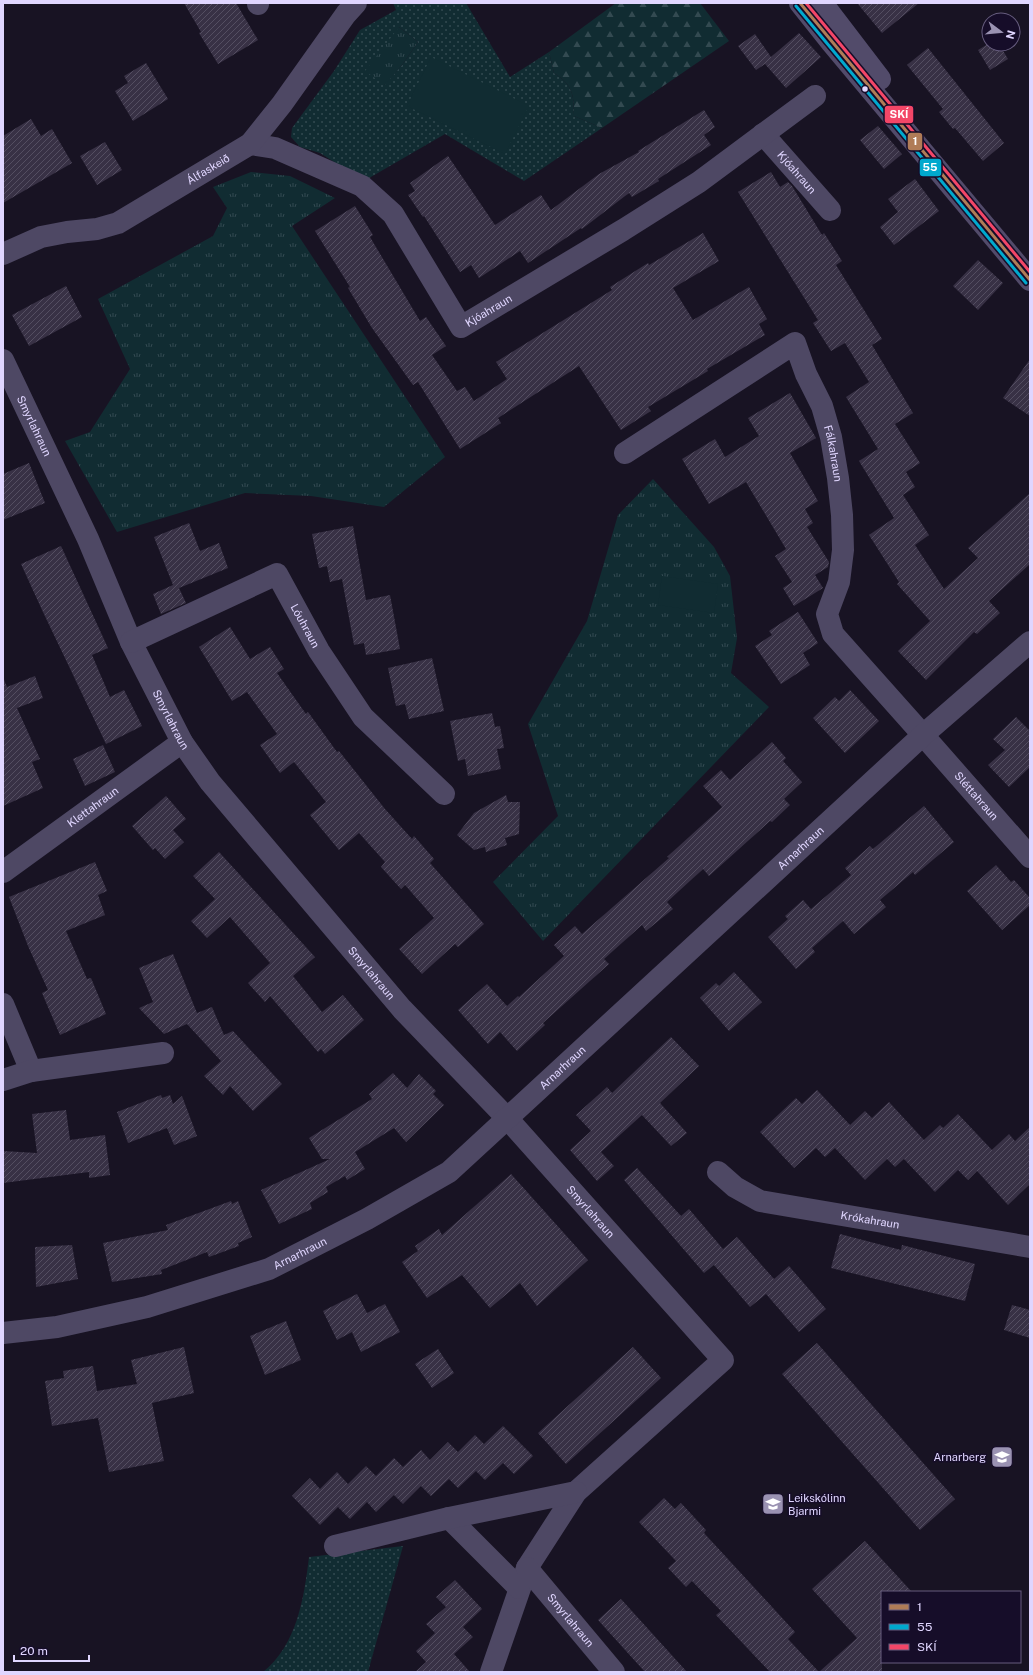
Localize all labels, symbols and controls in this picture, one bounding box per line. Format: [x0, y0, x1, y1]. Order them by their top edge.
north arrow [981, 12, 1021, 52]
text: N [1004, 29, 1018, 41]
unlabelled marker [860, 84, 870, 94]
line badge: SKÍ [884, 105, 914, 124]
text: SKÍ [890, 107, 909, 120]
line badge: 1 [907, 132, 923, 151]
text: 1 [913, 135, 917, 147]
street label: Kjóahraun [775, 149, 818, 196]
street label: Álfaskeið [184, 152, 232, 187]
line badge: 55 [919, 158, 942, 177]
text: 55 [923, 161, 937, 173]
street label: Kjóahraun [463, 292, 514, 329]
street label: Smyrlahraun [15, 394, 54, 458]
street label: Fálkahraun [822, 424, 844, 482]
street label: Lóuhraun [288, 602, 322, 650]
street label: Smyrlahraun [150, 688, 191, 752]
street label: Sléttahraun [952, 770, 1001, 822]
street label: Klettahraun [65, 784, 121, 829]
street label: Arnarhraun [775, 824, 826, 872]
street label: Smyrlahraun [346, 944, 397, 1002]
street label: Arnarhraun [537, 1043, 588, 1092]
street label: Smyrlahraun [564, 1183, 617, 1240]
street label: Krókahraun [840, 1209, 900, 1231]
street label: Arnarhraun [271, 1235, 329, 1272]
school or university icon: Arnarberg [989, 1444, 1015, 1470]
place label: Arnarberg [933, 1451, 986, 1463]
school or university icon: Leikskólinn Bjarmi [760, 1491, 786, 1517]
place label: Leikskólinn Bjarmi [788, 1492, 846, 1517]
street label: Smyrlahraun [545, 1591, 596, 1649]
legend [881, 1591, 1021, 1663]
text: 1 [917, 1600, 922, 1614]
text: 55 [917, 1620, 933, 1634]
scale bar [14, 1637, 89, 1663]
text: SKÍ [917, 1640, 937, 1654]
text: 20 m [20, 1644, 48, 1658]

